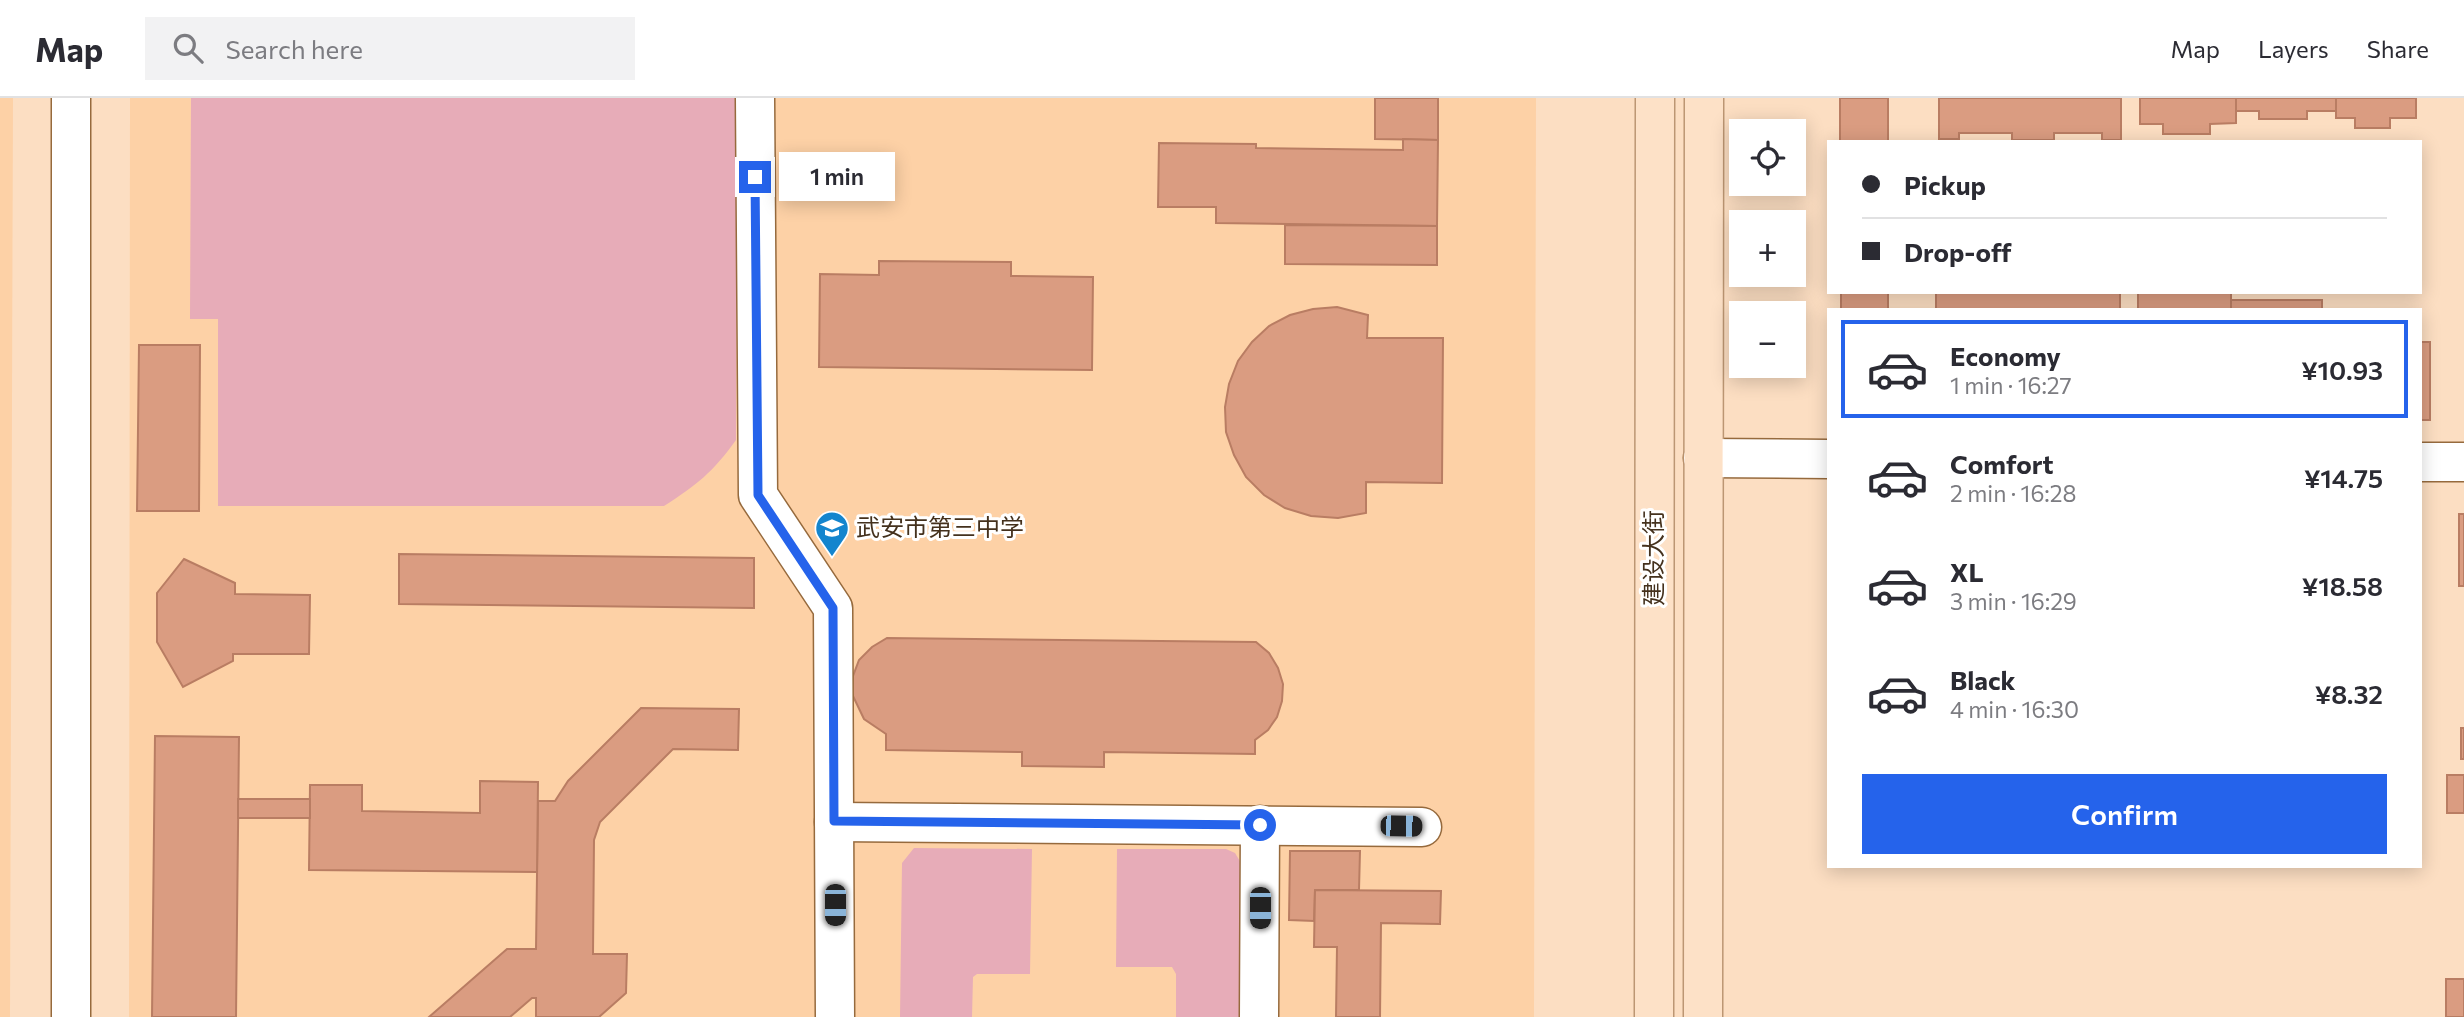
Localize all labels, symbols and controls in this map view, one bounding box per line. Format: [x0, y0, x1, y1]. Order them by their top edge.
search box [145, 17, 635, 80]
text: Map [35, 28, 103, 69]
icon: search [169, 29, 207, 67]
text: Search here [225, 33, 363, 64]
text: Map [2171, 34, 2220, 63]
text: Layers [2258, 34, 2329, 63]
text: Share [2367, 34, 2429, 63]
map controls [1729, 119, 1806, 378]
button: locate [1729, 119, 1806, 196]
callout: 1 min [780, 153, 895, 202]
route end [739, 161, 771, 193]
text: 1 min [810, 162, 864, 190]
text: Pickup [1904, 169, 1986, 200]
button: + [1729, 210, 1806, 287]
text: Drop-off [1904, 236, 2011, 267]
button: − [1729, 301, 1806, 378]
icon: car [1866, 338, 1929, 401]
text: Economy [1950, 340, 2061, 371]
text: ¥10.93 [2301, 354, 2383, 385]
text: 1 min · 16:27 [1950, 371, 2072, 399]
icon: car [1866, 446, 1929, 509]
text: Comfort [1950, 448, 2053, 479]
text: ¥14.75 [2304, 462, 2383, 493]
text: 2 min · 16:28 [1950, 479, 2076, 507]
school or university icon: 武安市第三中学 [813, 509, 851, 558]
street label: 建设大街 [1638, 510, 1667, 606]
place label: 武安市第三中学 [856, 512, 1024, 541]
icon: car [1866, 554, 1929, 617]
text: XL [1950, 556, 1984, 587]
text: ¥18.58 [2302, 570, 2383, 601]
text: 3 min · 16:29 [1950, 587, 2077, 615]
icon: car [1866, 662, 1929, 725]
text: Black [1950, 664, 2016, 695]
text: ¥8.32 [2315, 678, 2383, 709]
text: 4 min · 16:30 [1950, 695, 2079, 723]
button: Confirm [1862, 774, 2387, 854]
route start [1244, 809, 1276, 841]
car [1380, 815, 1423, 837]
car [825, 884, 846, 926]
car [1250, 887, 1271, 929]

